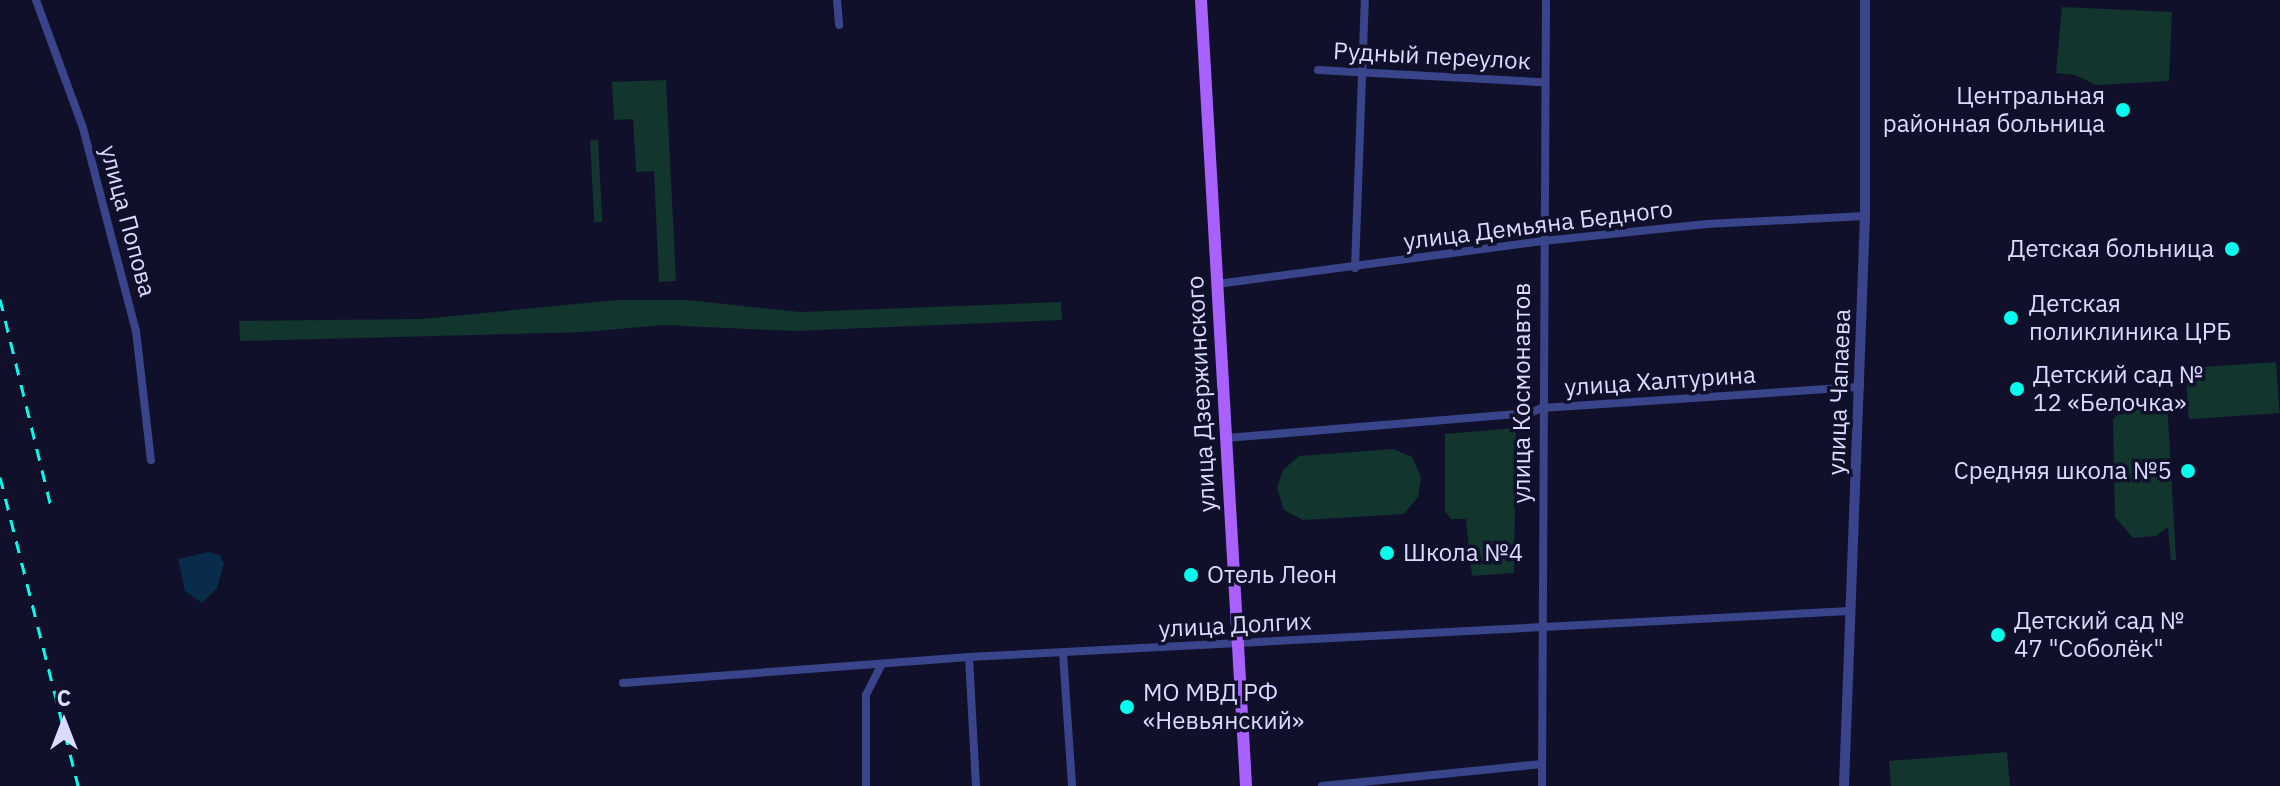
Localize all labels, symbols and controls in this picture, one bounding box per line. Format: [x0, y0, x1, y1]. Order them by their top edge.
street label: Рудный переулок [1332, 36, 1532, 76]
place label: Центральная районная больница [1883, 82, 2105, 138]
marker: Центральная районная больница [2112, 99, 2134, 121]
street label: улица Попова [94, 142, 162, 300]
street label: улица Демьяна Бедного [1402, 194, 1674, 256]
place label: Детская больница [2008, 235, 2214, 263]
marker: Детская больница [2221, 238, 2243, 260]
street label: улица Дзержинского [1180, 275, 1222, 513]
street label: улица Космонавтов [1508, 283, 1536, 503]
place label: Детская поликлиника ЦРБ [2029, 290, 2232, 346]
marker: Детская поликлиника ЦРБ [2000, 307, 2022, 329]
street label: улица Чапаева [1822, 308, 1856, 476]
street label: улица Халтурина [1563, 360, 1757, 402]
place label: Детский сад № 12 «Белочка» [2033, 361, 2203, 417]
marker: Детский сад № 12 «Белочка» [2008, 380, 2026, 398]
place label: Средняя школа №5 [1954, 457, 2172, 485]
marker: Средняя школа №5 [2179, 462, 2197, 480]
place label: Школа №4 [1403, 539, 1523, 567]
marker: Школа №4 [1378, 544, 1396, 562]
place label: Отель Леон [1207, 561, 1337, 589]
marker: Отель Леон [1182, 566, 1200, 584]
street label: улица Долгих [1158, 607, 1312, 643]
place label: Детский сад № 47 "Соболёк" [2014, 607, 2184, 663]
marker: Детский сад № 47 "Соболёк" [1989, 626, 2007, 644]
place label: МО МВД РФ «Невьянский» [1143, 679, 1304, 735]
north arrow [24, 682, 104, 762]
text: С [57, 683, 71, 712]
marker: МО МВД РФ «Невьянский» [1118, 698, 1136, 716]

